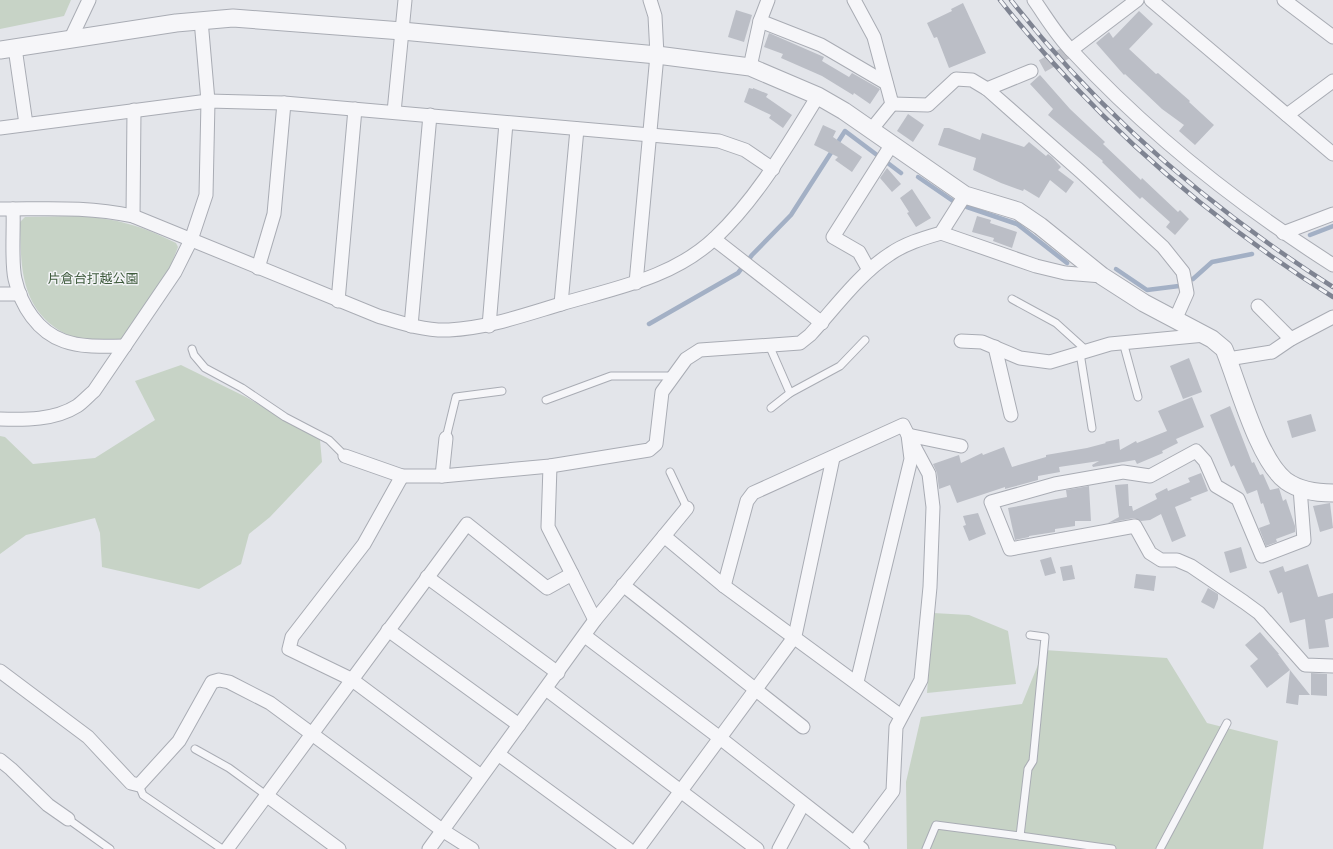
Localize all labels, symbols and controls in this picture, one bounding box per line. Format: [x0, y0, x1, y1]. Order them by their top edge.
park label: 片倉台打越公園 [47, 272, 139, 288]

